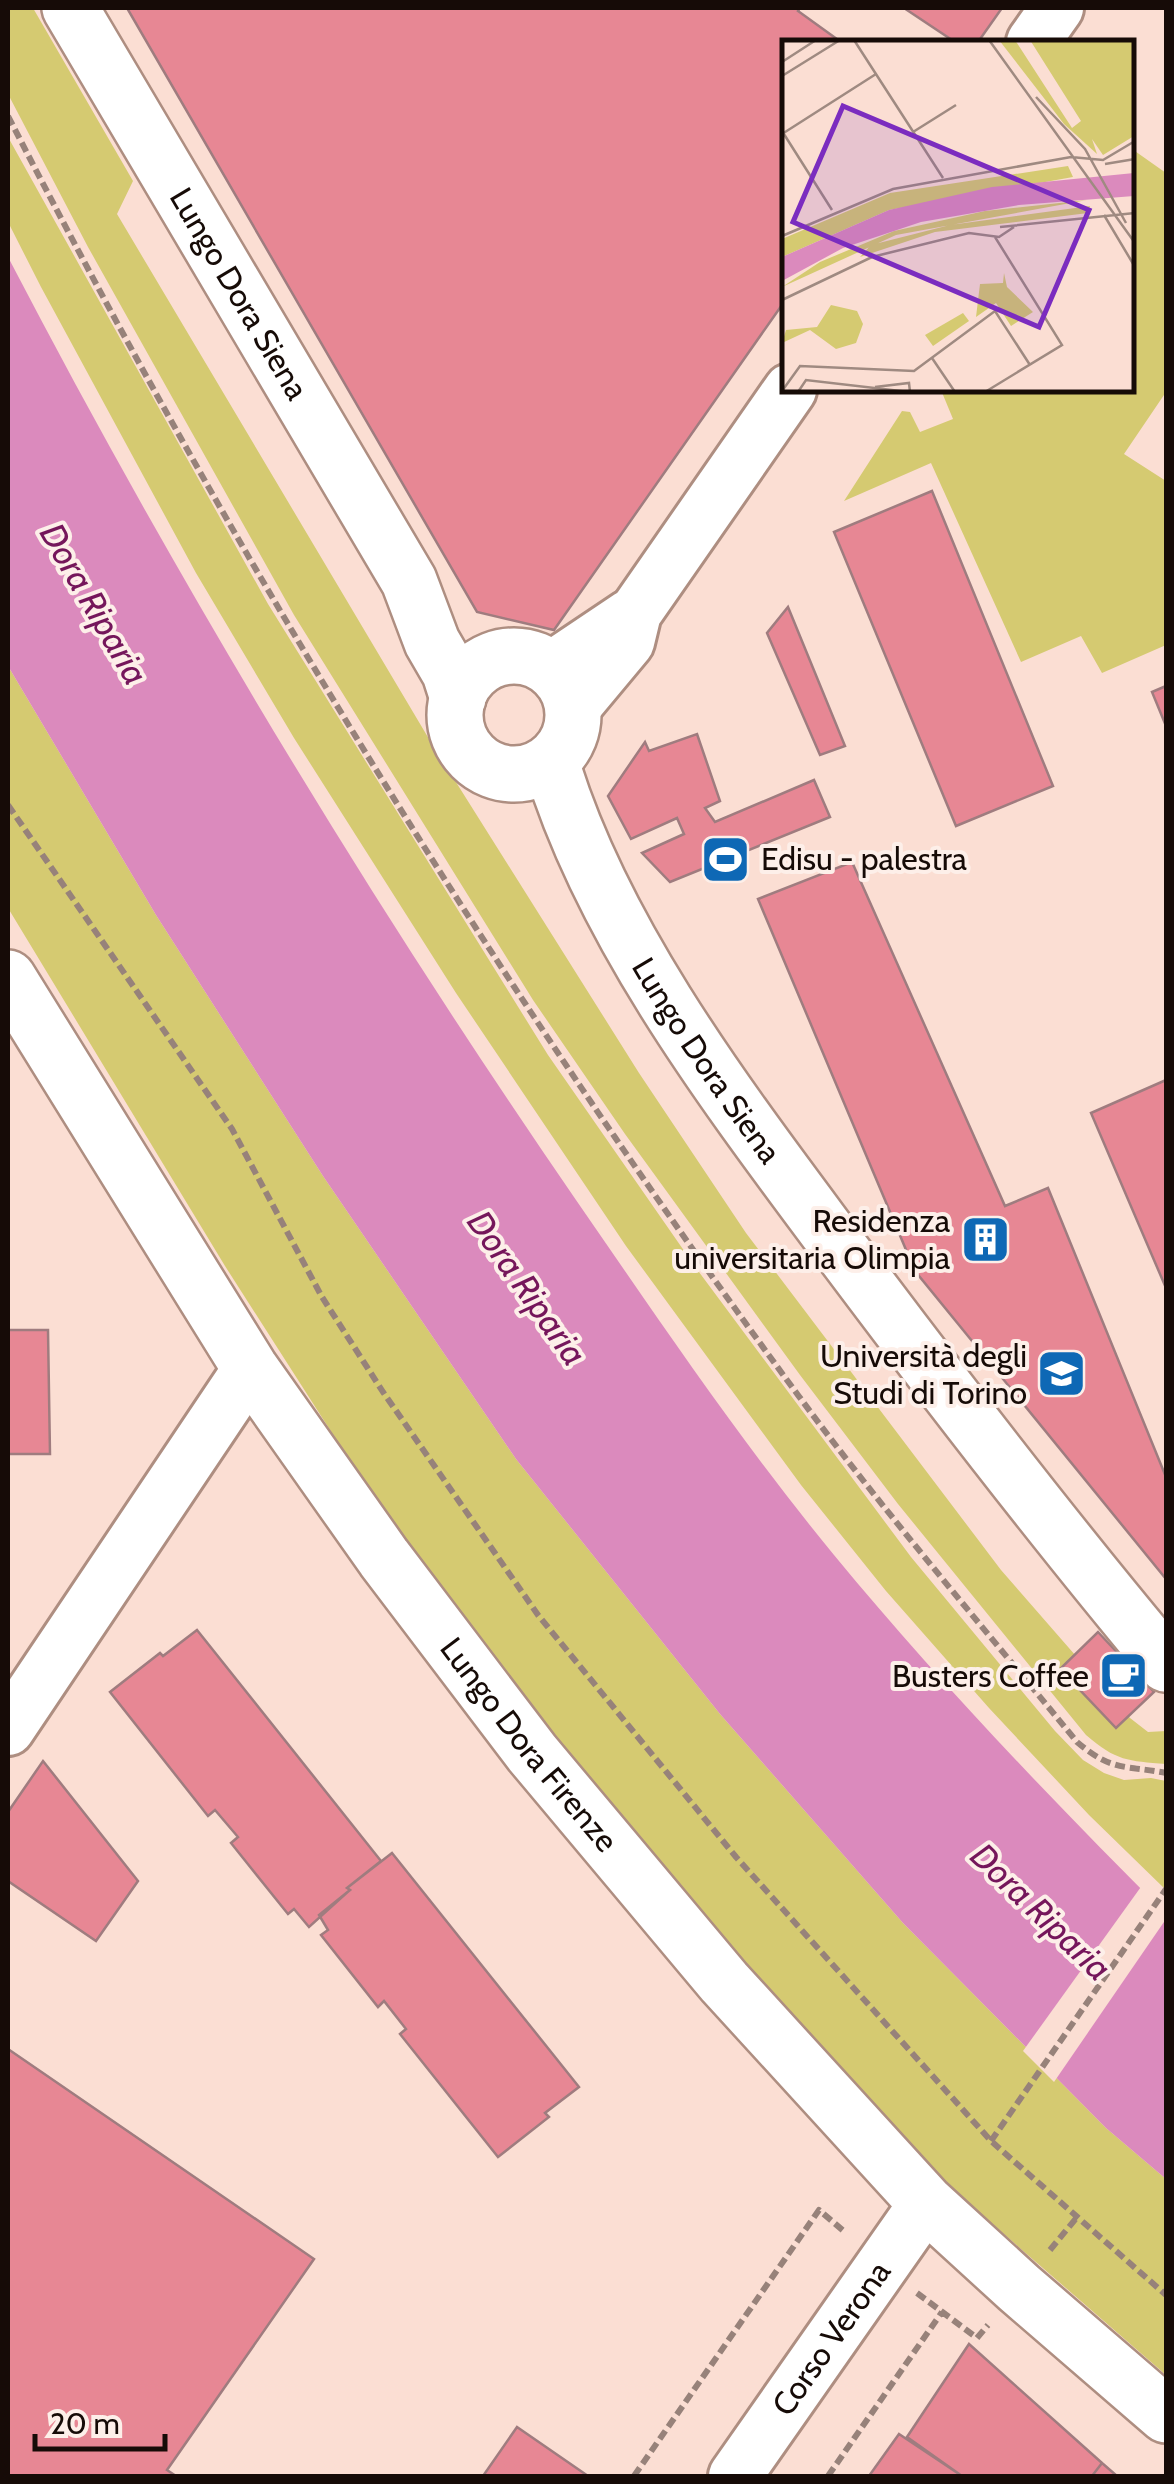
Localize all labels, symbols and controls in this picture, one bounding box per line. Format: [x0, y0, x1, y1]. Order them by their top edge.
inset map [782, 40, 1134, 392]
street label: Lungo Dora Siena [162, 181, 318, 407]
water label: Dora Riparia [31, 515, 158, 692]
sports icon: Edisu - palestra [700, 833, 752, 885]
place label: Edisu - palestra [761, 839, 968, 878]
street label: Lungo Dora Siena [624, 950, 790, 1171]
place label: Residenza universitaria Olimpia [674, 1201, 951, 1277]
water label: Dora Riparia [458, 1202, 596, 1374]
building icon: Residenza universitaria Olimpia [959, 1213, 1011, 1265]
place label: Università degli Studi di Torino [820, 1336, 1027, 1412]
school or university icon: Università degli Studi di Torino [1036, 1348, 1088, 1400]
street label: Lungo Dora Firenze [432, 1630, 626, 1860]
cafe icon: Busters Coffee [1098, 1650, 1150, 1702]
place label: Busters Coffee [892, 1656, 1089, 1695]
water label: Dora Riparia [962, 1834, 1121, 1989]
street label: Corso Verona [763, 2253, 899, 2423]
scale bar [35, 2389, 165, 2451]
text: 20 m [50, 2405, 120, 2442]

